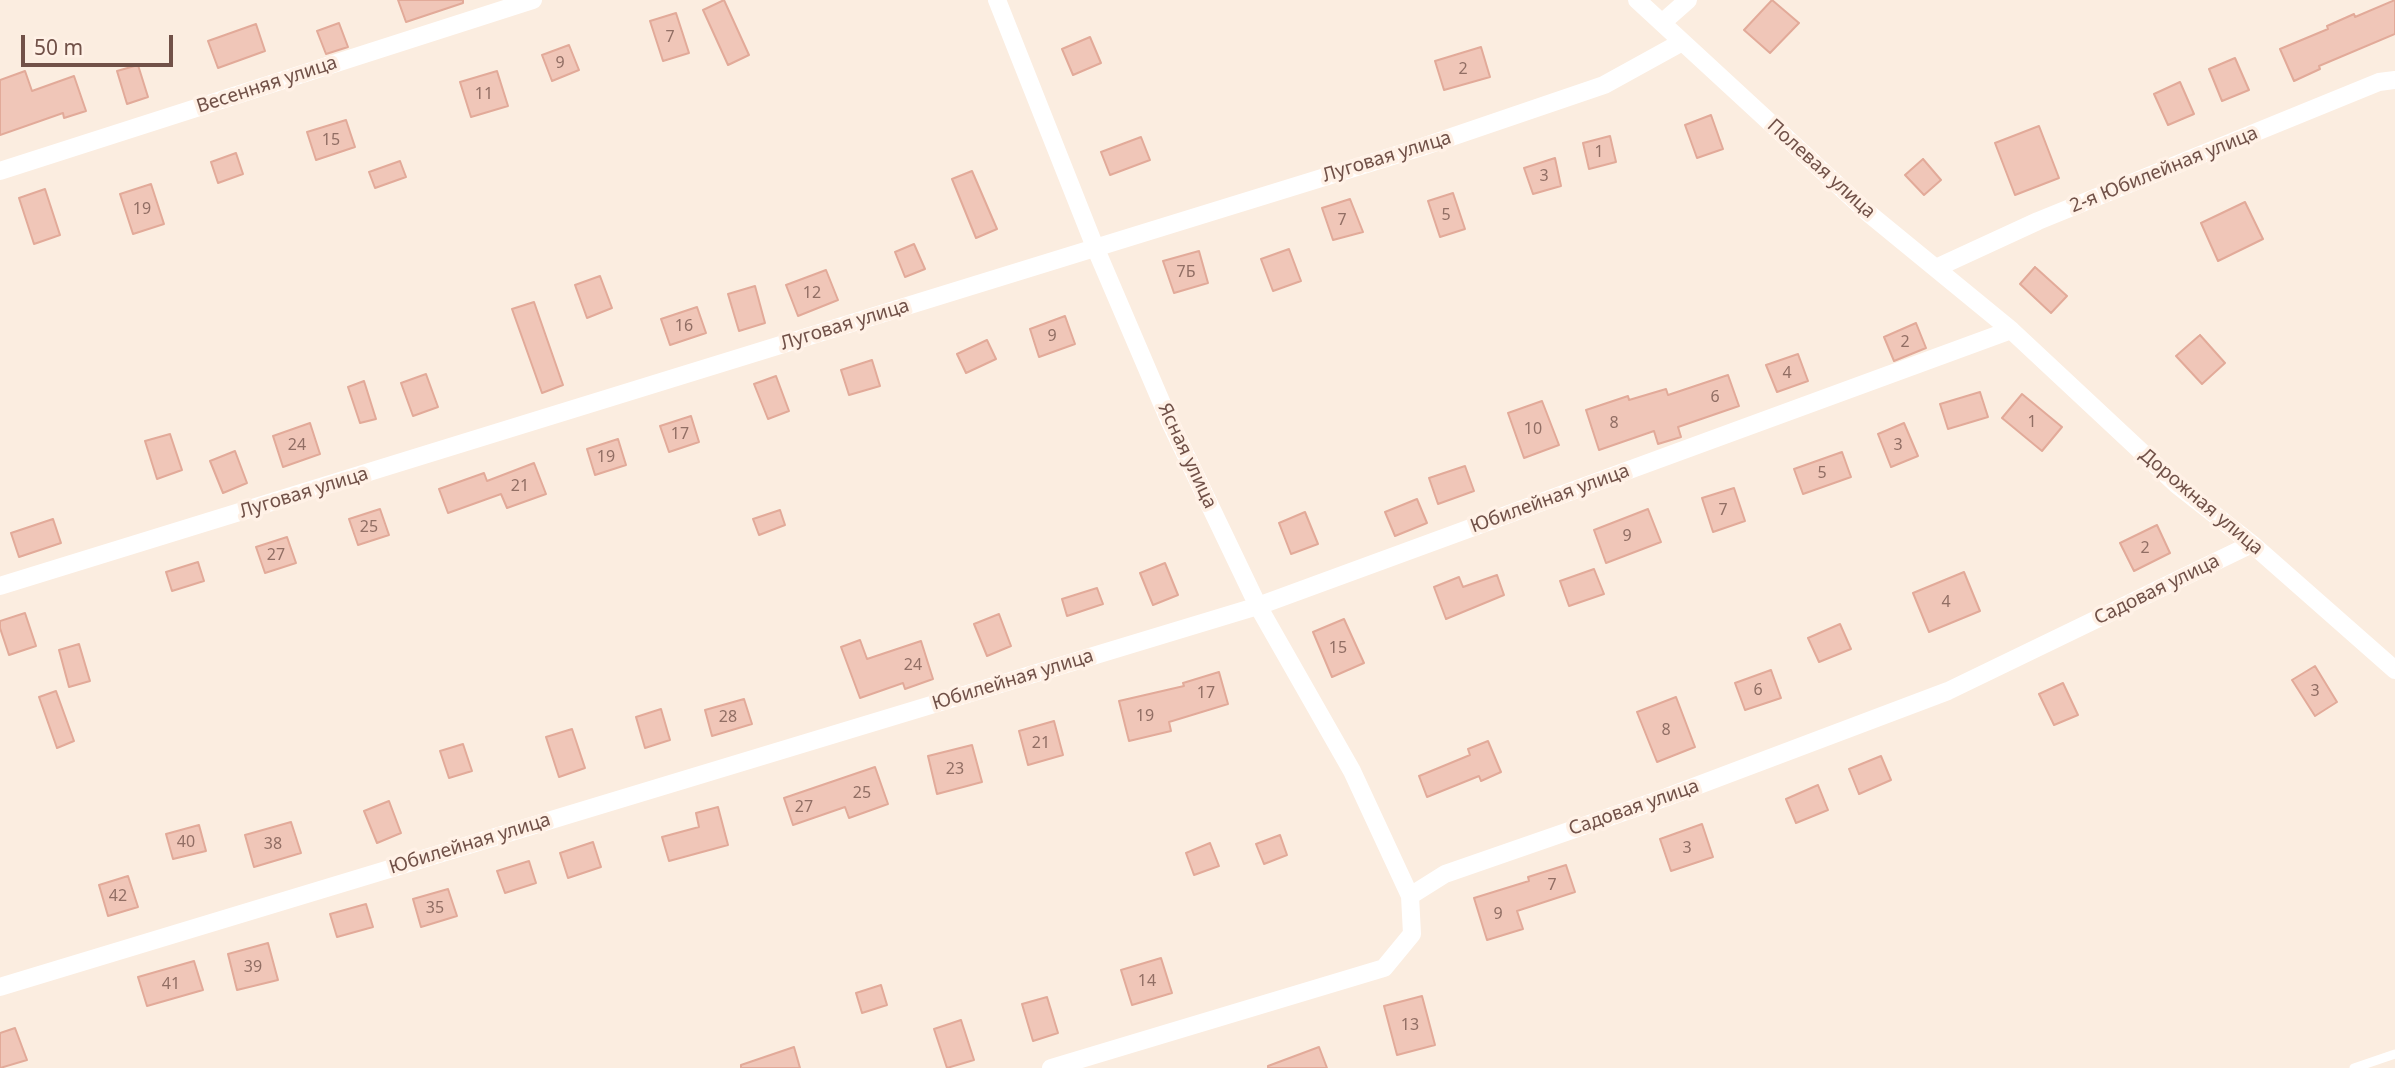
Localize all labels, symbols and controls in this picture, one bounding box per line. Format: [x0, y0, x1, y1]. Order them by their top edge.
scale bar [24, 21, 177, 65]
house number: 7 [665, 27, 675, 47]
text: 50 m [34, 33, 83, 61]
street label: Весенняя улица [194, 52, 340, 118]
house number: 9 [555, 53, 565, 73]
house number: 2 [1458, 59, 1468, 79]
house number: 11 [475, 84, 493, 104]
street label: Полевая улица [1762, 114, 1880, 224]
street label: 2-я Юбилейная улица [2067, 122, 2261, 218]
street label: Луговая улица [1320, 127, 1454, 187]
house number: 15 [322, 130, 340, 150]
house number: 1 [1594, 142, 1604, 162]
house number: 3 [1539, 166, 1549, 186]
house number: 19 [133, 199, 151, 219]
house number: 5 [1441, 205, 1451, 225]
house number: 7 [1337, 210, 1347, 230]
house number: 7Б [1177, 262, 1195, 282]
house number: 12 [803, 283, 821, 303]
street label: Луговая улица [778, 295, 912, 355]
house number: 16 [675, 316, 693, 336]
house number: 9 [1047, 326, 1057, 346]
house number: 2 [1900, 332, 1910, 352]
house number: 4 [1782, 363, 1792, 383]
house number: 6 [1710, 387, 1720, 407]
street label: Ясная улица [1153, 400, 1221, 512]
house number: 1 [2027, 412, 2037, 432]
house number: 8 [1609, 413, 1619, 433]
house number: 10 [1524, 419, 1542, 439]
house number: 17 [671, 424, 689, 444]
house number: 24 [288, 435, 306, 455]
house number: 3 [1893, 435, 1903, 455]
street label: Дорожная улица [2135, 444, 2267, 560]
house number: 19 [597, 447, 615, 467]
street label: Юбилейная улица [1467, 460, 1633, 538]
street label: Луговая улица [237, 463, 371, 523]
house number: 5 [1817, 463, 1827, 483]
house number: 21 [511, 476, 529, 496]
house number: 7 [1718, 500, 1728, 520]
house number: 25 [360, 517, 378, 537]
house number: 9 [1622, 526, 1632, 546]
house number: 2 [2140, 538, 2150, 558]
house number: 27 [267, 545, 285, 565]
street label: Садовая улица [2091, 550, 2223, 630]
house number: 4 [1941, 592, 1951, 612]
house number: 15 [1329, 638, 1347, 658]
street label: Юбилейная улица [930, 645, 1096, 715]
house number: 24 [904, 655, 922, 675]
house number: 6 [1753, 680, 1763, 700]
house number: 3 [2310, 681, 2320, 701]
house number: 17 [1197, 683, 1215, 703]
house number: 19 [1136, 706, 1154, 726]
house number: 28 [719, 707, 737, 727]
house number: 8 [1661, 720, 1671, 740]
house number: 21 [1032, 733, 1050, 753]
house number: 23 [946, 759, 964, 779]
street label: Садовая улица [1566, 775, 1702, 841]
house number: 25 [853, 783, 871, 803]
house number: 27 [795, 797, 813, 817]
street label: Юбилейная улица [387, 809, 553, 879]
house number: 40 [177, 832, 195, 852]
house number: 38 [264, 834, 282, 854]
house number: 3 [1682, 838, 1692, 858]
house number: 7 [1547, 875, 1557, 895]
house number: 42 [109, 886, 127, 906]
house number: 35 [426, 898, 444, 918]
house number: 9 [1493, 904, 1503, 924]
house number: 39 [244, 957, 262, 977]
house number: 14 [1138, 971, 1156, 991]
house number: 41 [162, 974, 180, 994]
house number: 13 [1401, 1015, 1419, 1035]

